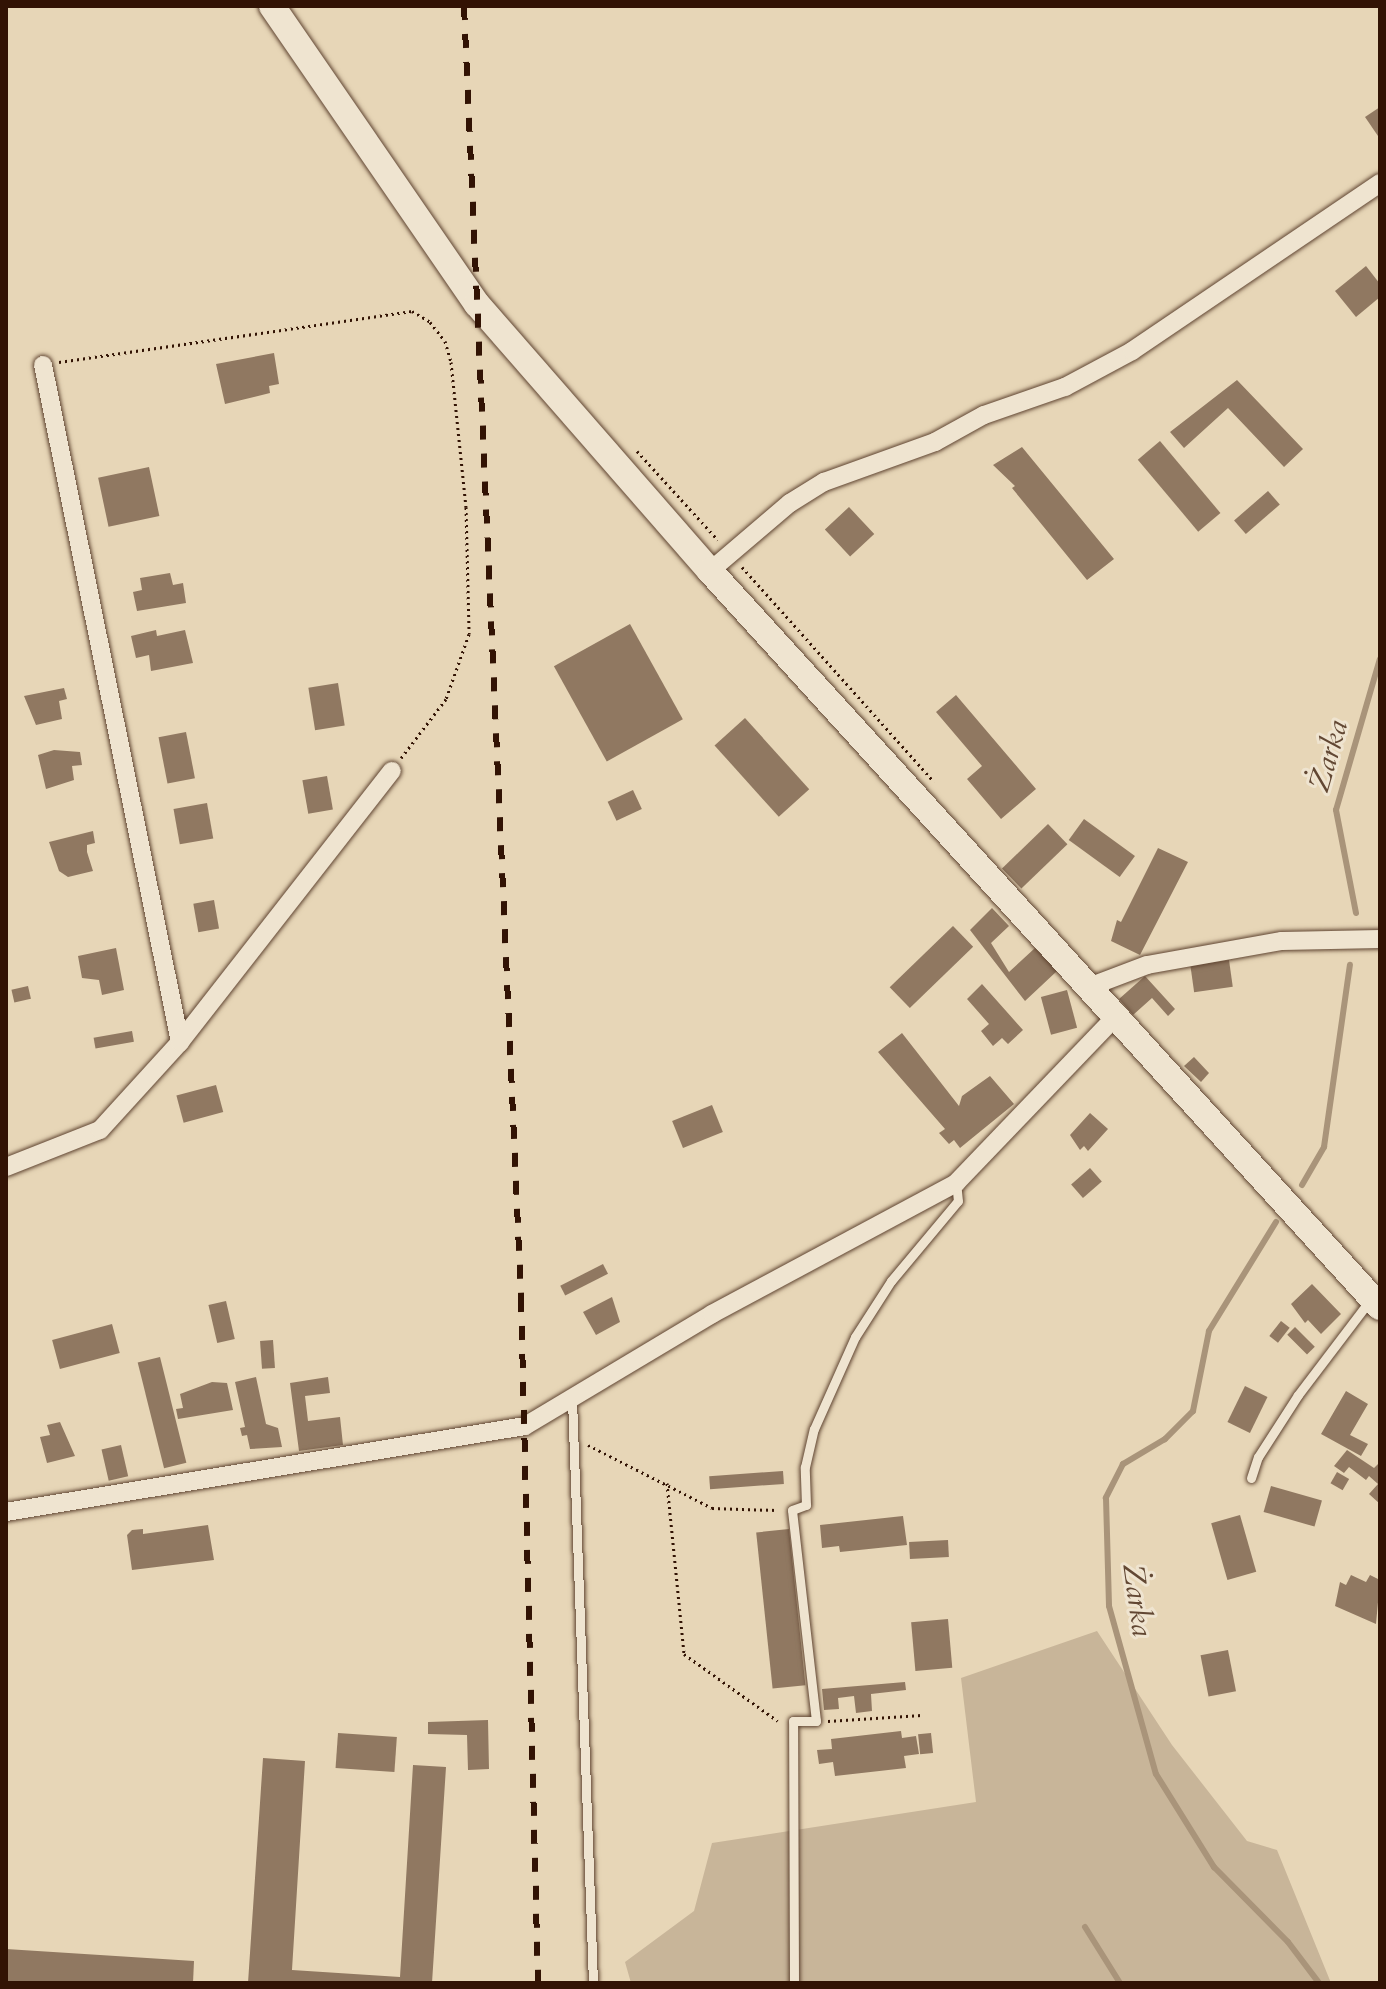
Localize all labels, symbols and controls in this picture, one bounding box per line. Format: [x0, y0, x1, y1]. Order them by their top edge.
water label: Żarka [1302, 716, 1356, 796]
water label: Żarka [1114, 1561, 1160, 1639]

